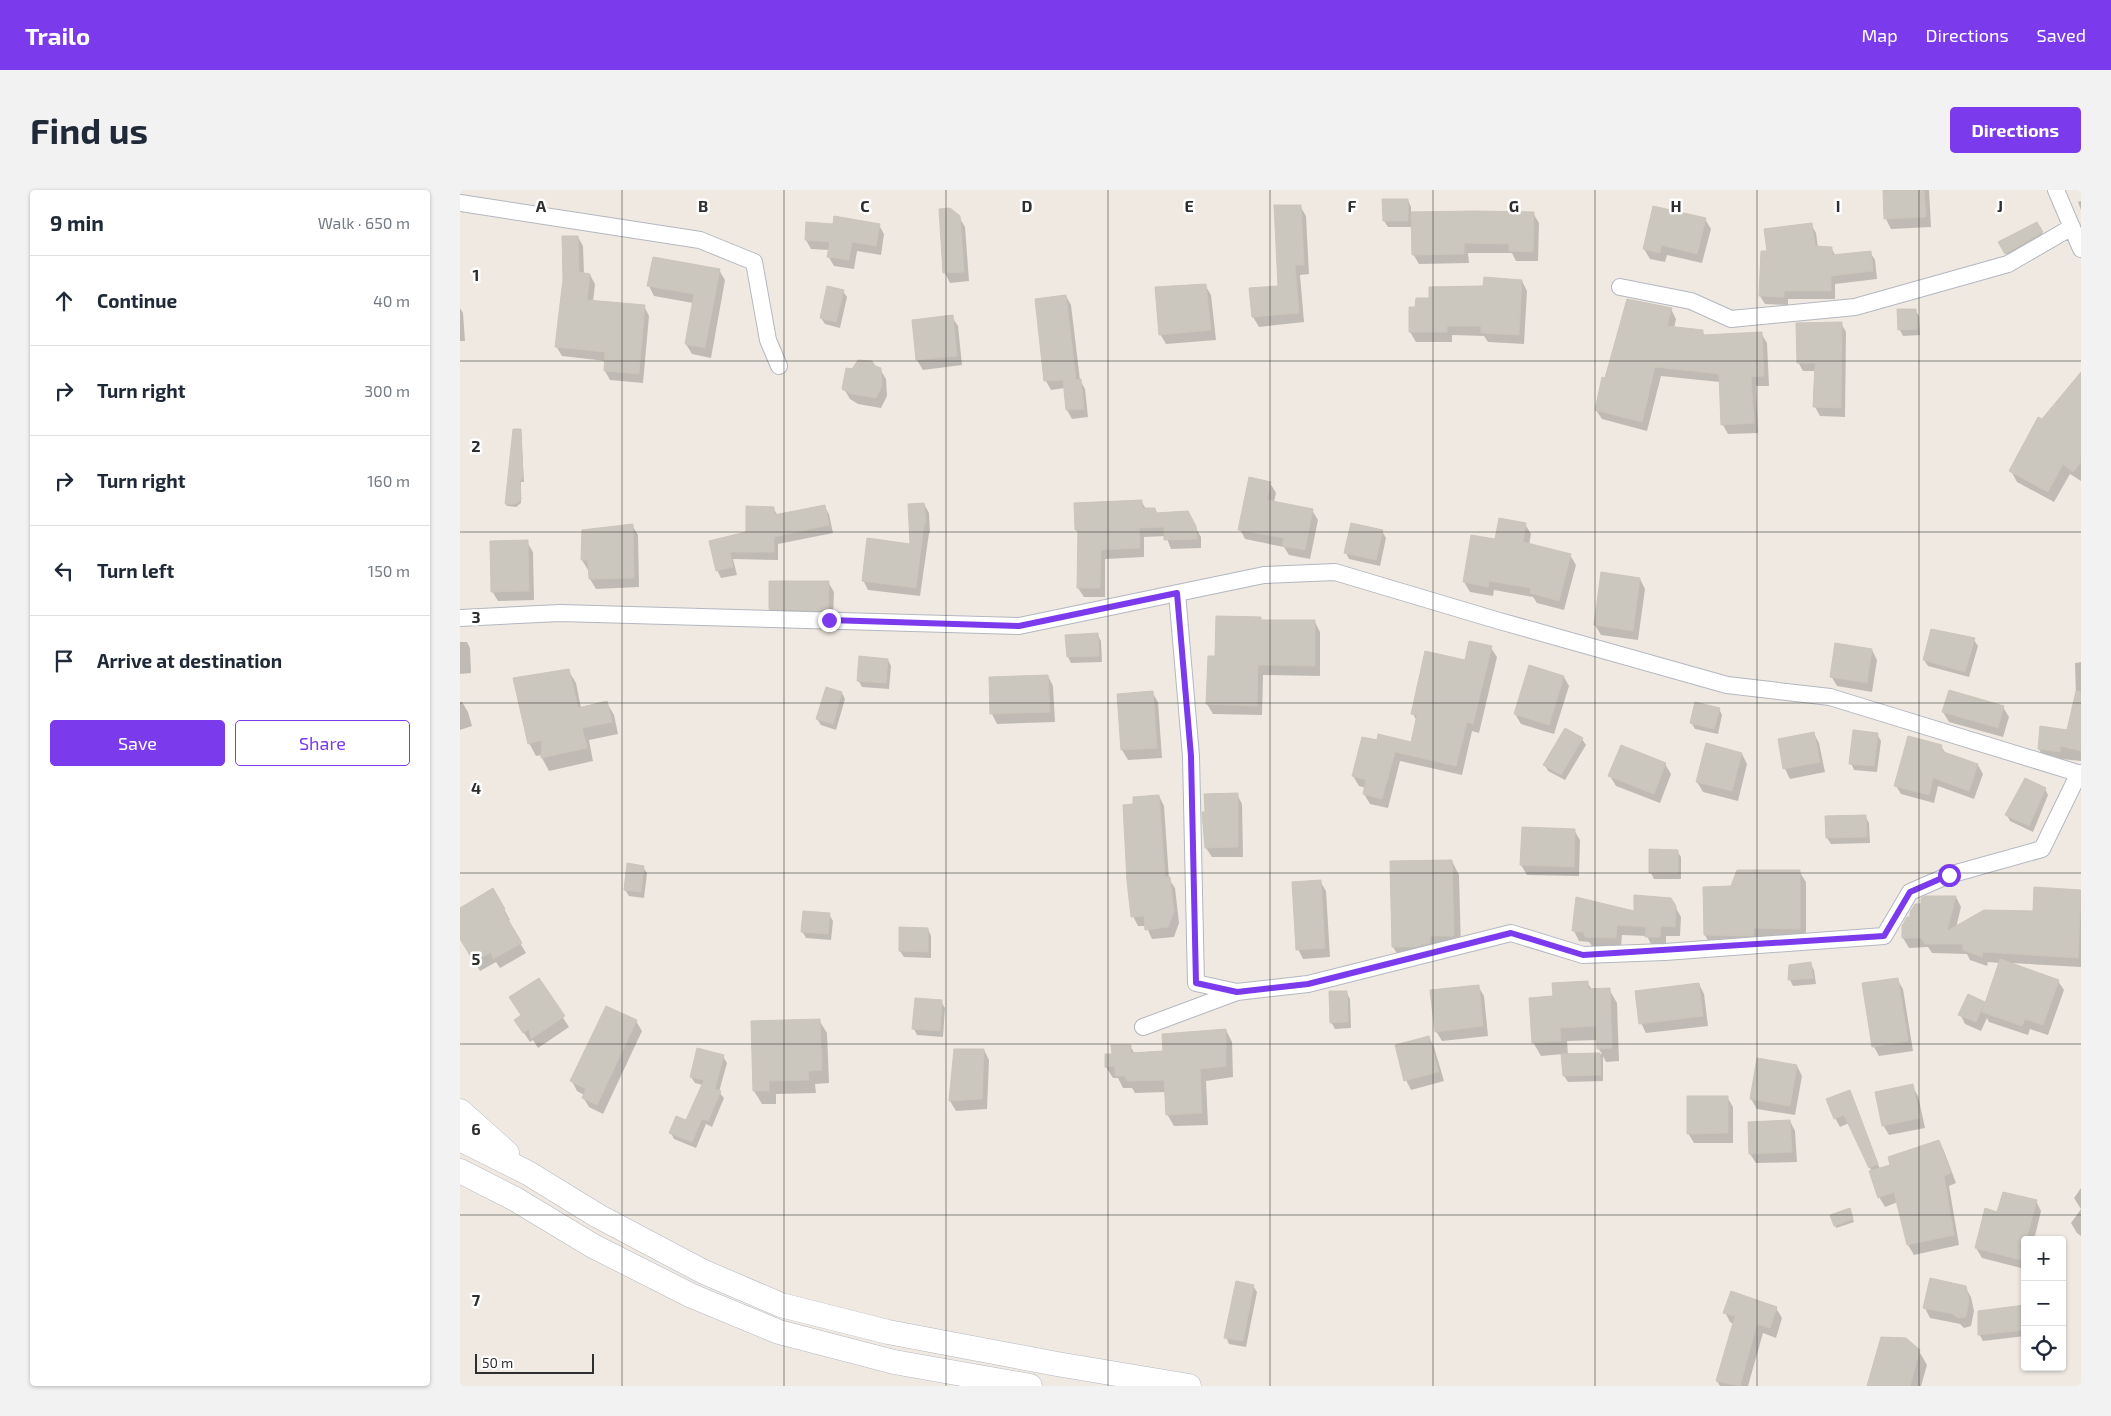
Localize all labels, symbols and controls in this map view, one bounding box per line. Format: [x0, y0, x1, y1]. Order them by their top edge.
text: Trailo [25, 21, 90, 50]
text: Map [1861, 24, 1898, 46]
text: Directions [1926, 24, 2009, 46]
text: Saved [2037, 24, 2086, 46]
button: Directions [1950, 107, 2081, 153]
text: Find us [30, 109, 148, 151]
text: A [536, 196, 547, 215]
text: B [698, 196, 708, 215]
text: C [860, 196, 870, 215]
text: D [1022, 196, 1033, 215]
text: E [1184, 196, 1194, 215]
text: F [1348, 196, 1357, 215]
text: G [1509, 196, 1519, 215]
text: H [1670, 196, 1682, 215]
text: I [1836, 196, 1840, 215]
text: J [1997, 196, 2003, 215]
text: 9 min [50, 210, 104, 235]
text: Walk · 650 m [318, 213, 410, 232]
text: 1 [473, 265, 479, 284]
icon: ahead [50, 287, 78, 315]
text: Continue [97, 289, 177, 312]
text: 40 m [373, 291, 410, 310]
icon: right [50, 377, 78, 405]
text: Turn right [97, 379, 185, 402]
text: 300 m [364, 381, 410, 400]
text: 2 [471, 436, 481, 455]
icon: right [50, 467, 78, 495]
text: Turn right [97, 469, 185, 492]
text: 160 m [367, 471, 410, 490]
icon: left [50, 557, 78, 585]
text: Turn left [97, 559, 174, 582]
text: 150 m [368, 561, 410, 580]
text: 3 [471, 607, 481, 626]
route end [818, 609, 841, 632]
icon: arrive [50, 647, 78, 675]
text: Arrive at destination [97, 649, 282, 672]
button: Save [50, 720, 225, 766]
button: Share [235, 720, 410, 766]
text: 4 [471, 778, 481, 797]
route start [1938, 864, 1961, 887]
text: 5 [472, 949, 481, 968]
text: 6 [471, 1119, 481, 1138]
map controls [2021, 1236, 2066, 1371]
button: + [2021, 1236, 2066, 1281]
button: − [2021, 1281, 2066, 1326]
text: 7 [472, 1290, 481, 1309]
button: locate [2021, 1326, 2066, 1371]
scale bar [475, 1351, 594, 1374]
text: 50 m [482, 1354, 513, 1371]

